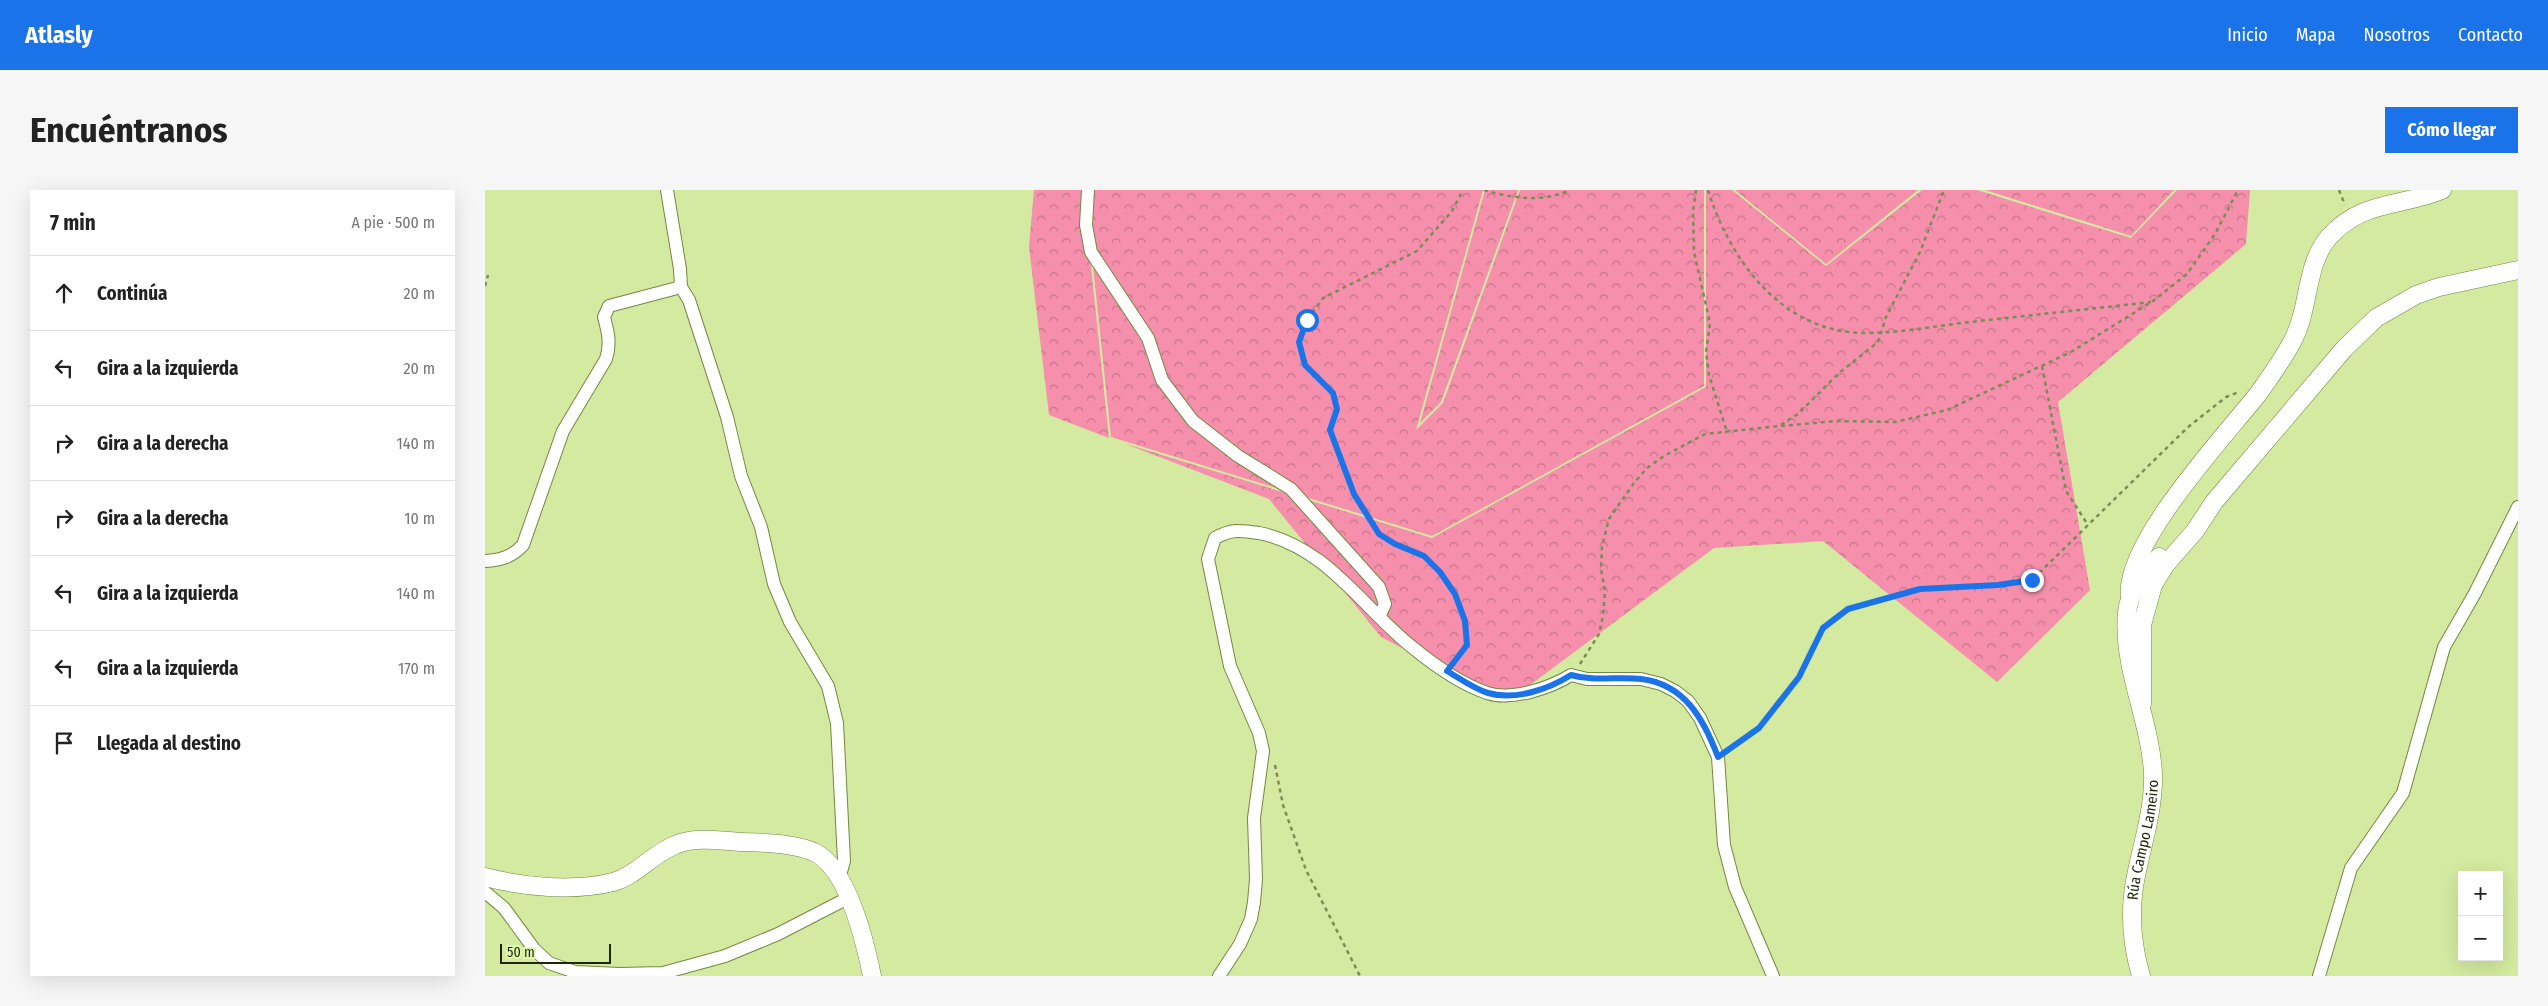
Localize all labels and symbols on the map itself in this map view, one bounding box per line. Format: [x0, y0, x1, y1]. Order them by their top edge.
route start [1296, 309, 1319, 332]
route end [2021, 569, 2044, 592]
street label: Rúa Campo Lameiro [2124, 779, 2162, 901]
scale bar [500, 941, 611, 964]

